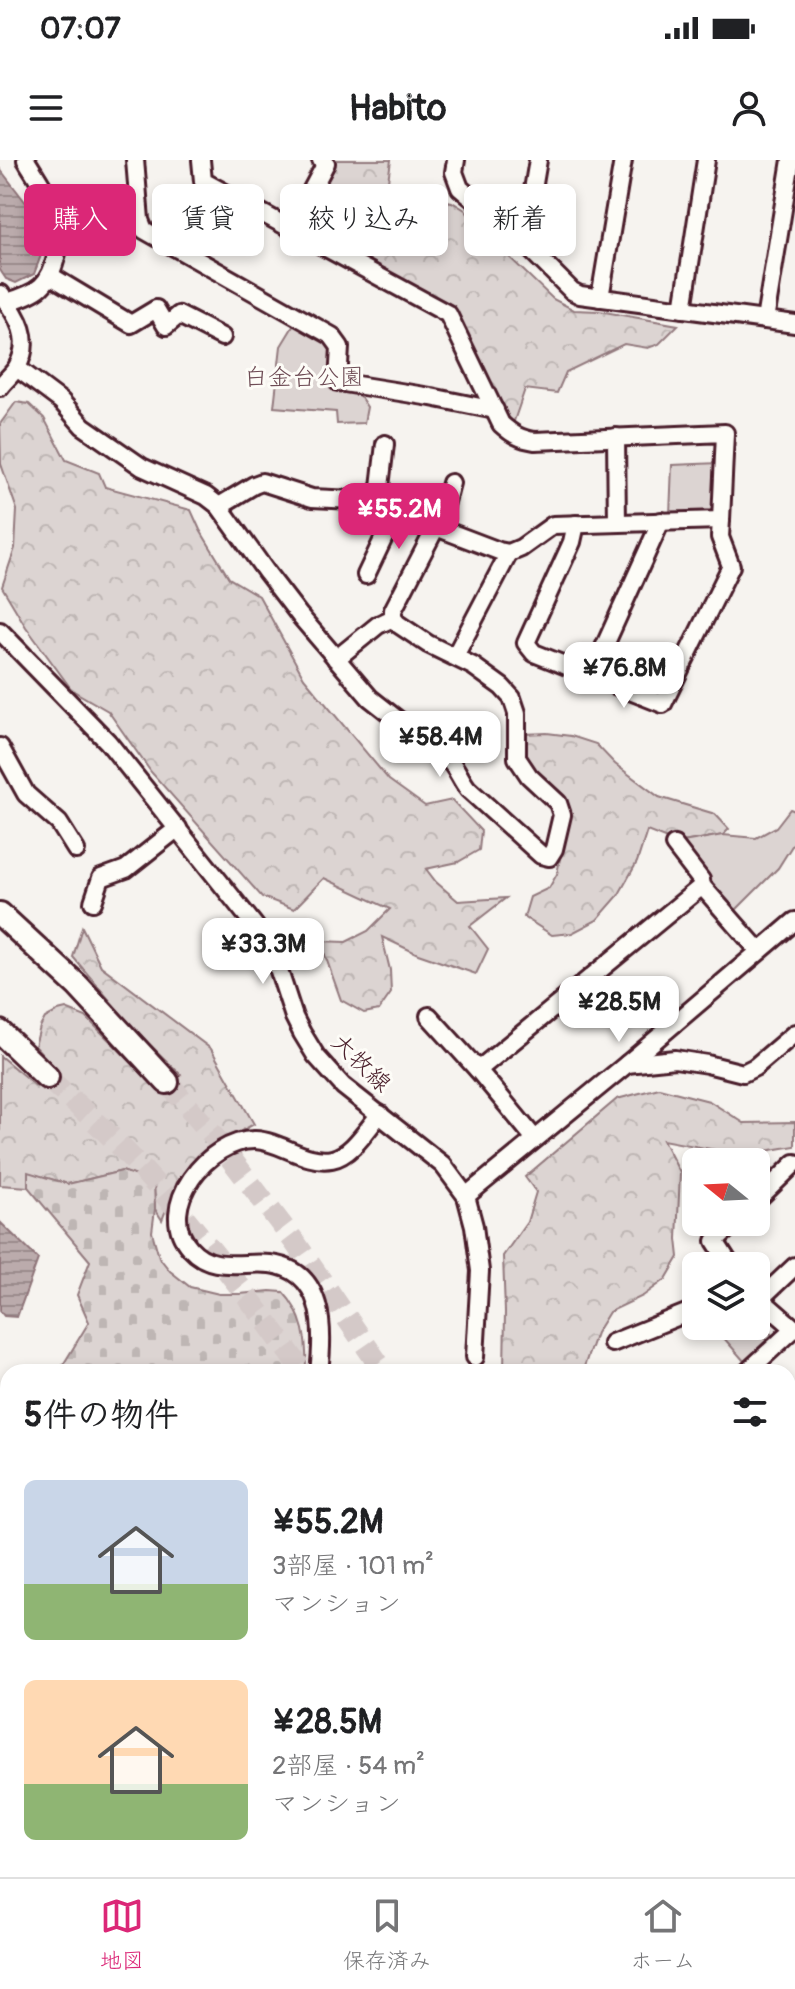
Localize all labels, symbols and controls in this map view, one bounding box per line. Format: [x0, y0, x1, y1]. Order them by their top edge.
text: 07:07 [40, 10, 121, 47]
icon: menu [24, 86, 68, 130]
text: Habito [349, 86, 446, 131]
icon: person [727, 86, 771, 130]
chip: 購入 [24, 184, 136, 256]
chip: 賃貸 [152, 184, 264, 256]
chip: 絞り込み [280, 184, 448, 256]
chip: 新着 [464, 184, 576, 256]
park label: 白金台公園 [244, 363, 364, 392]
pin: ¥55.2M [334, 483, 464, 551]
text: ¥55.2M [356, 493, 442, 525]
pin: ¥76.8M [559, 642, 689, 710]
text: ¥76.8M [582, 652, 666, 684]
pin: ¥58.4M [375, 711, 505, 779]
text: ¥58.4M [398, 721, 482, 753]
pin: ¥33.3M [198, 918, 328, 986]
text: ¥33.3M [220, 928, 306, 960]
pin: ¥28.5M [554, 976, 684, 1044]
text: ¥28.5M [577, 986, 661, 1018]
street label: 大牧線 [325, 1028, 397, 1098]
north arrow [682, 1148, 770, 1236]
map controls [682, 1148, 770, 1340]
button: layers [682, 1252, 770, 1340]
icon: filters [728, 1390, 772, 1434]
text: 5件の物件 [24, 1394, 178, 1437]
text: ¥55.2M [272, 1501, 383, 1544]
icon: home [88, 1512, 184, 1608]
text: 3部屋 · 101 m² [272, 1550, 434, 1582]
text: マンション [272, 1588, 401, 1620]
text: ¥28.5M [272, 1701, 382, 1744]
icon: home [88, 1712, 184, 1808]
text: 2部屋 · 54 m² [272, 1750, 425, 1782]
text: マンション [272, 1788, 401, 1820]
tab: 地図 [100, 1894, 144, 1975]
tab: 保存済み [343, 1894, 431, 1975]
tab: ホーム [630, 1894, 695, 1975]

